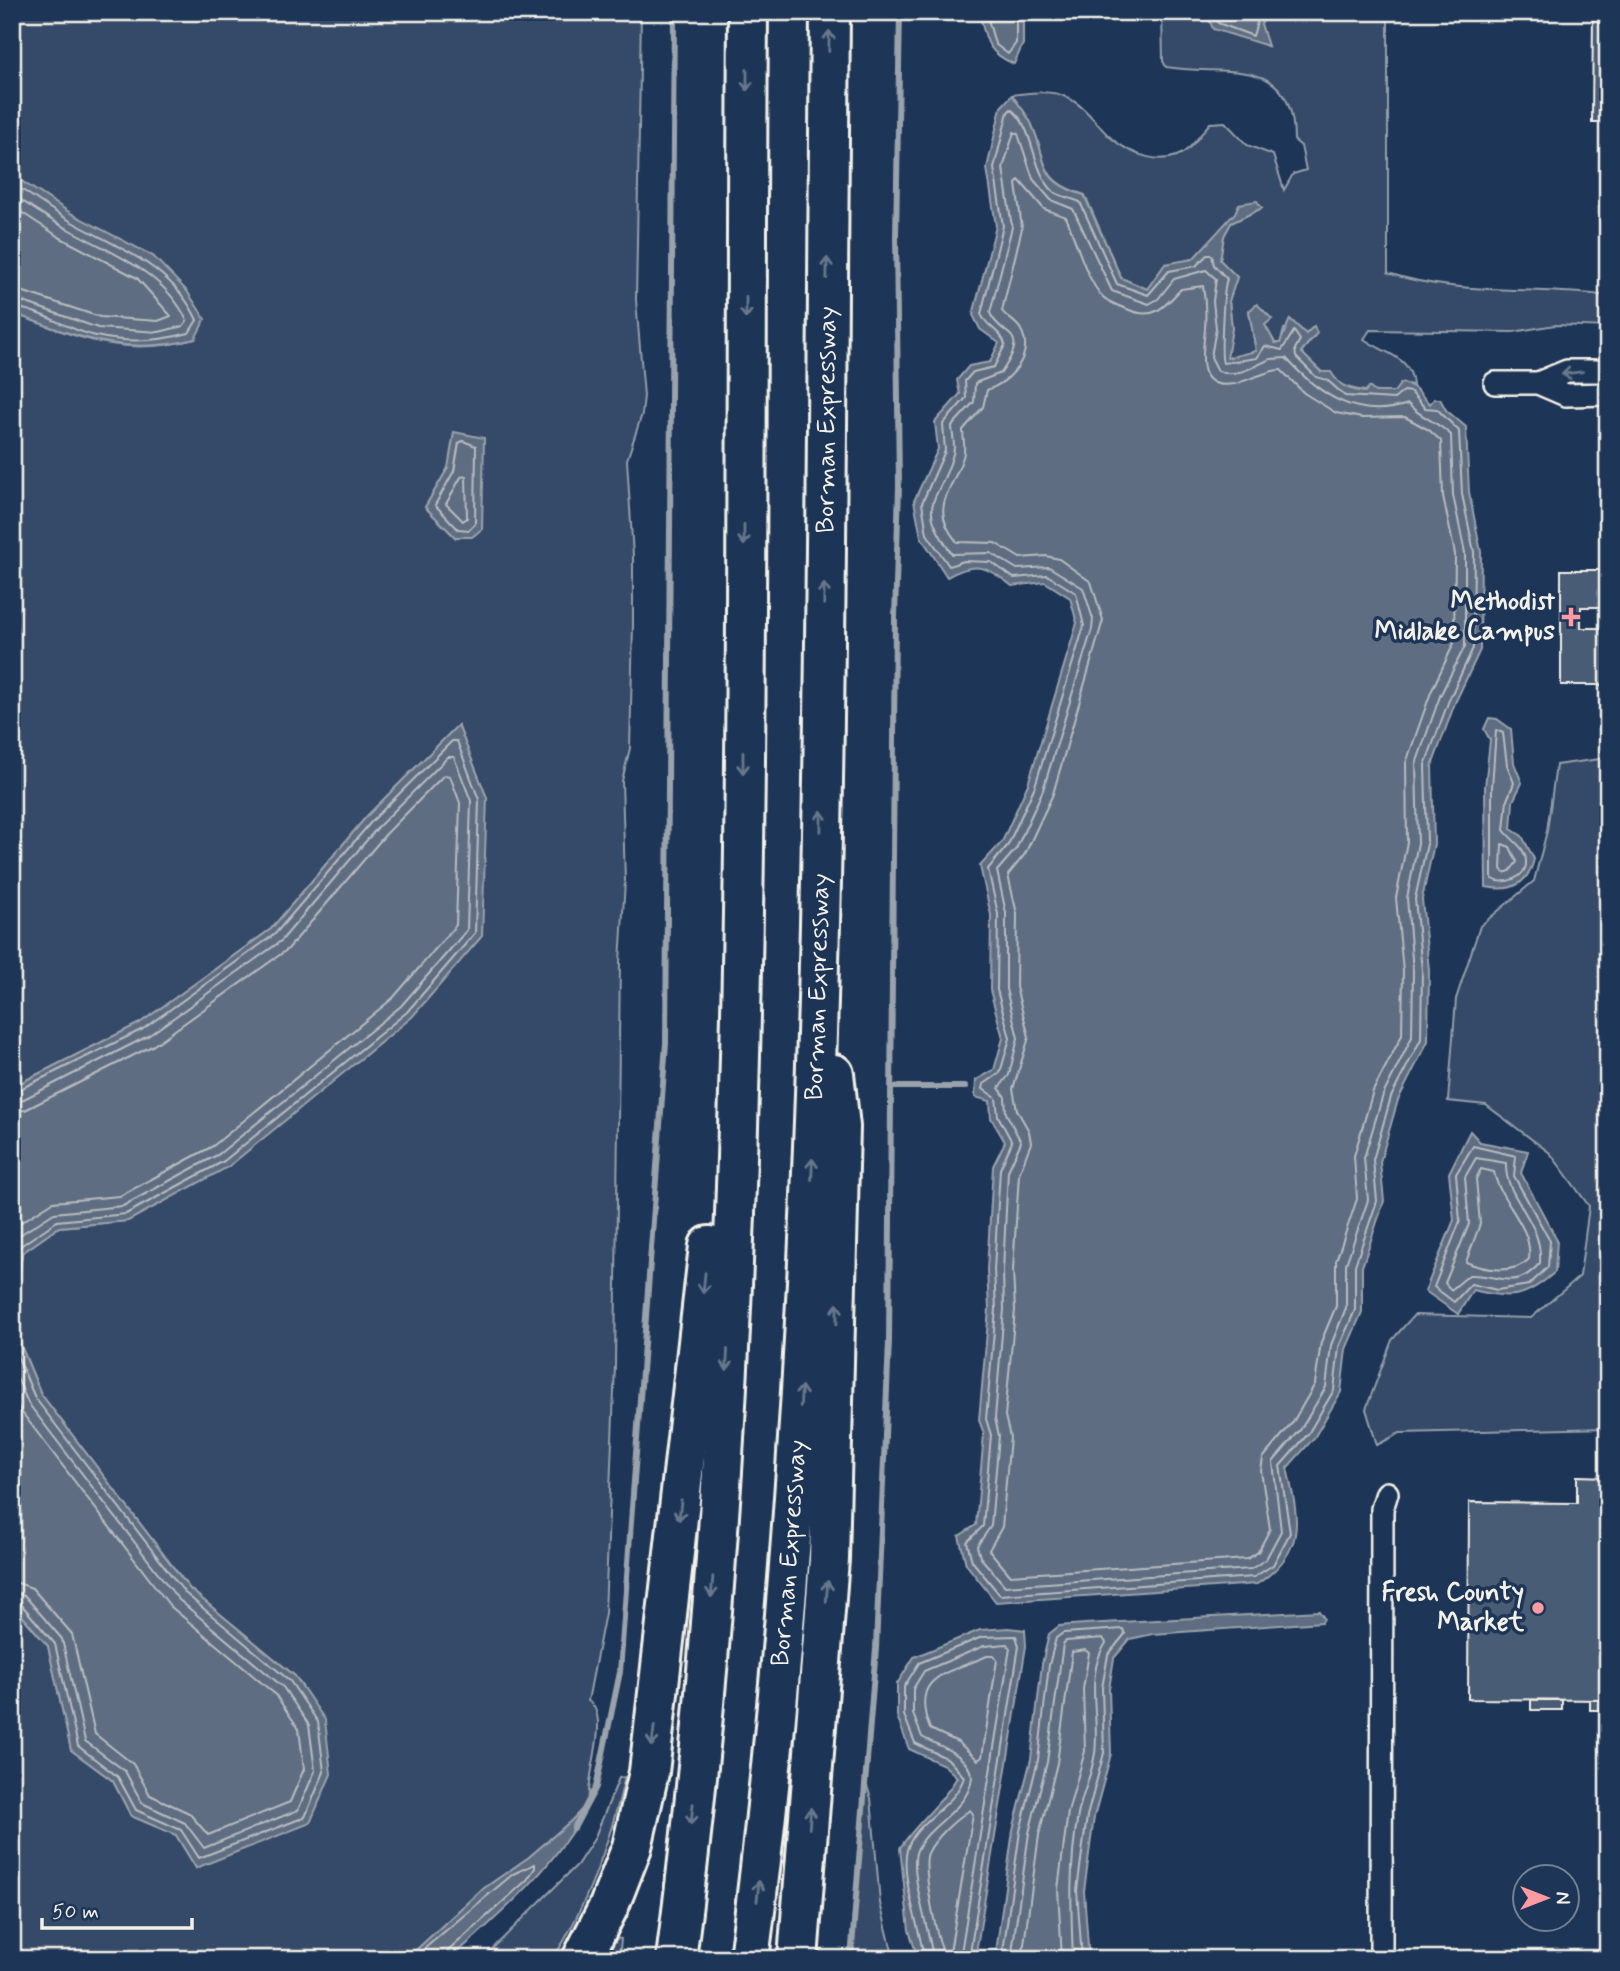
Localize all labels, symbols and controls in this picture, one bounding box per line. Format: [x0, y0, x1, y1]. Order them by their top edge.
one-way arrow [822, 30, 836, 53]
one-way arrow [740, 69, 754, 92]
one-way arrow [820, 257, 834, 280]
one-way arrow [739, 296, 752, 319]
street label: Borman Expressway [809, 306, 845, 534]
one-way arrow [1561, 366, 1584, 379]
one-way arrow [737, 524, 751, 547]
one-way arrow [817, 583, 831, 606]
place label: Methodist Midlake Campus [1375, 585, 1556, 649]
marker: Methodist Midlake Campus [1561, 607, 1581, 627]
one-way arrow [736, 751, 750, 774]
one-way arrow [814, 810, 828, 833]
street label: Borman Expressway [798, 873, 838, 1101]
one-way arrow [805, 1157, 818, 1180]
one-way arrow [698, 1272, 711, 1294]
one-way arrow [830, 1303, 843, 1326]
one-way arrow [720, 1348, 733, 1371]
one-way arrow [795, 1385, 808, 1408]
street label: Borman Expressway [764, 1439, 815, 1668]
one-way arrow [673, 1498, 686, 1520]
one-way arrow [705, 1575, 718, 1598]
place label: Fresh County Market [1381, 1576, 1525, 1640]
one-way arrow [820, 1579, 833, 1602]
marker: Fresh County Market [1530, 1600, 1546, 1616]
one-way arrow [647, 1724, 660, 1746]
one-way arrow [685, 1802, 698, 1824]
one-way arrow [804, 1806, 817, 1829]
north arrow [1512, 1862, 1582, 1932]
one-way arrow [751, 1880, 764, 1903]
scale bar [42, 1887, 192, 1931]
text: N [1549, 1892, 1574, 1904]
text: 50 m [52, 1898, 99, 1926]

